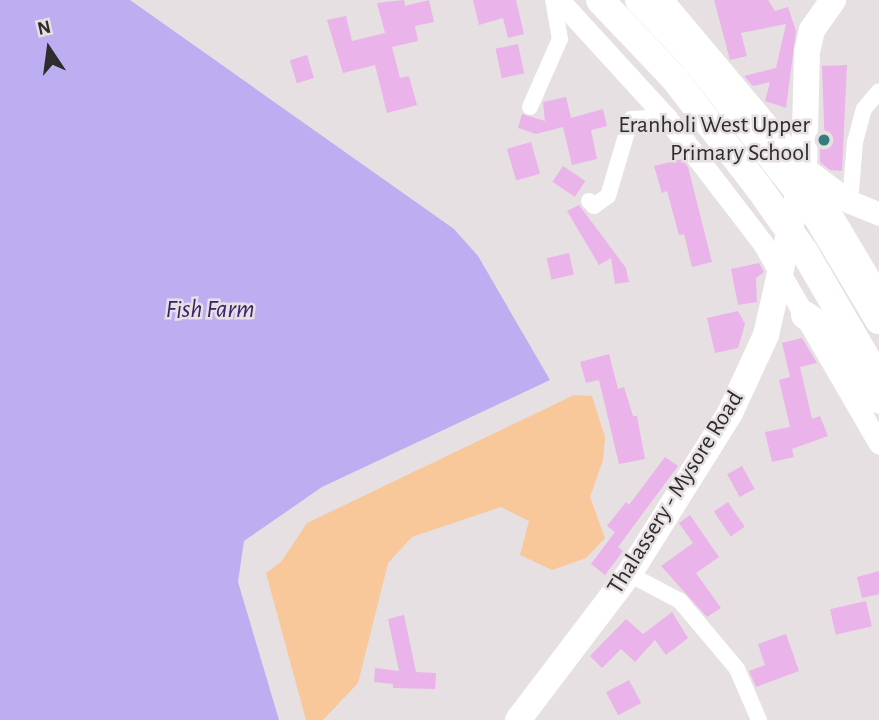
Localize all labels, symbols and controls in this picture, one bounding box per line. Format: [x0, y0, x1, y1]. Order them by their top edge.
north arrow [14, 14, 84, 84]
text: N [36, 17, 53, 39]
place label: Eranholi West Upper Primary School [618, 112, 810, 168]
marker: Eranholi West Upper Primary School [816, 132, 832, 148]
water label: Fish Farm [165, 294, 255, 326]
street label: Thalassery - Mysore Road [602, 386, 750, 600]

